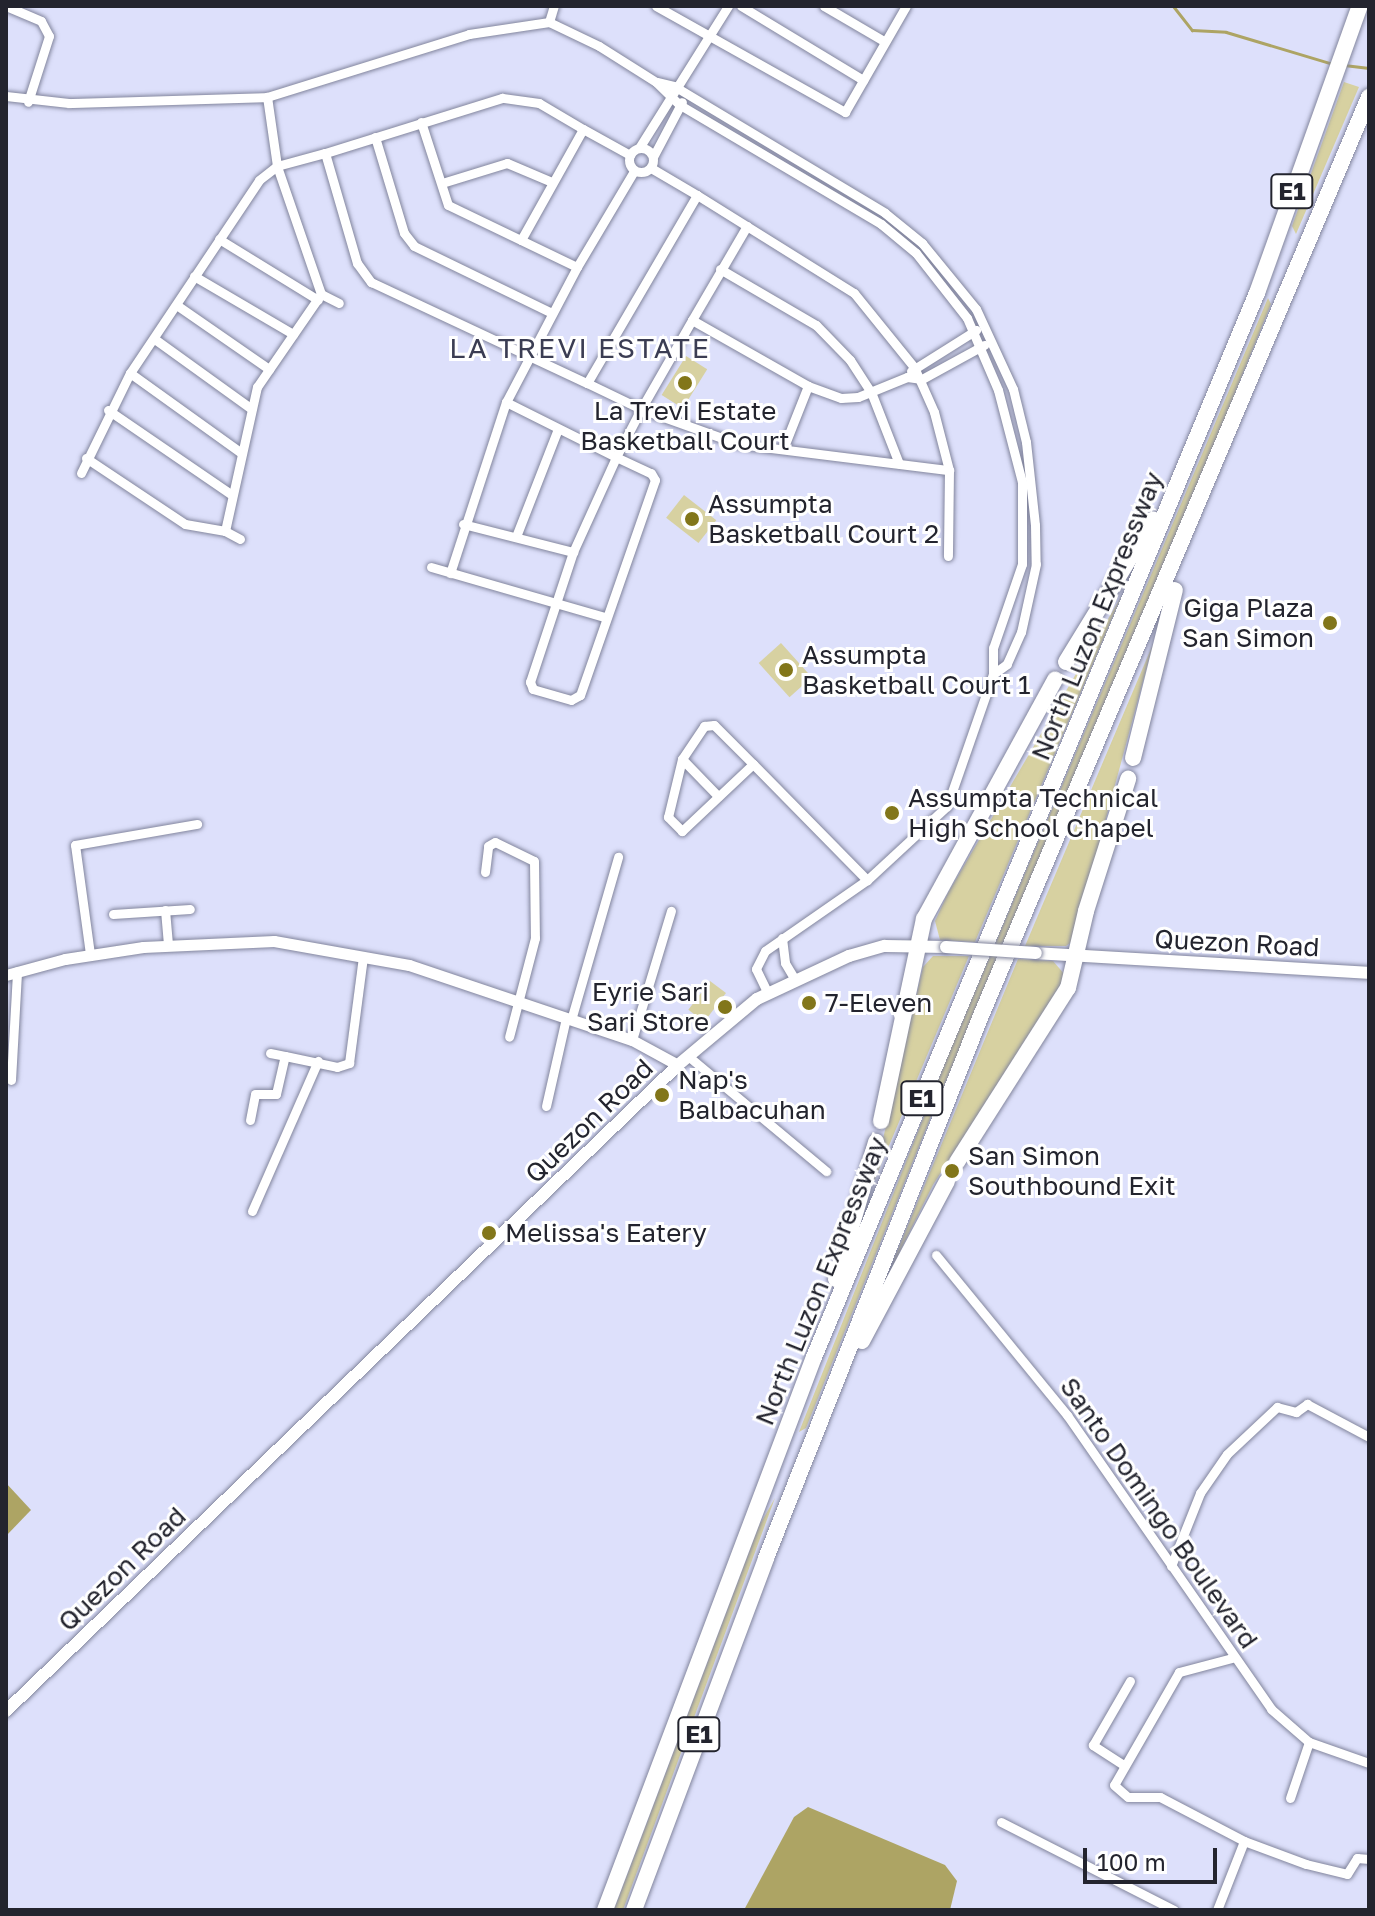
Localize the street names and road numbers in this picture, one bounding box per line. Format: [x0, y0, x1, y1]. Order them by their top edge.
road number: E1 [1270, 171, 1314, 211]
street label: North Luzon Expressway [1025, 467, 1169, 765]
street label: Quezon Road [1154, 923, 1320, 963]
street label: Quezon Road [519, 1052, 659, 1190]
road number: E1 [900, 1078, 944, 1118]
street label: North Luzon Expressway [749, 1132, 893, 1430]
street label: Santo Domingo Boulevard [1054, 1372, 1264, 1654]
street label: Quezon Road [52, 1500, 192, 1638]
road number: E1 [677, 1714, 721, 1754]

